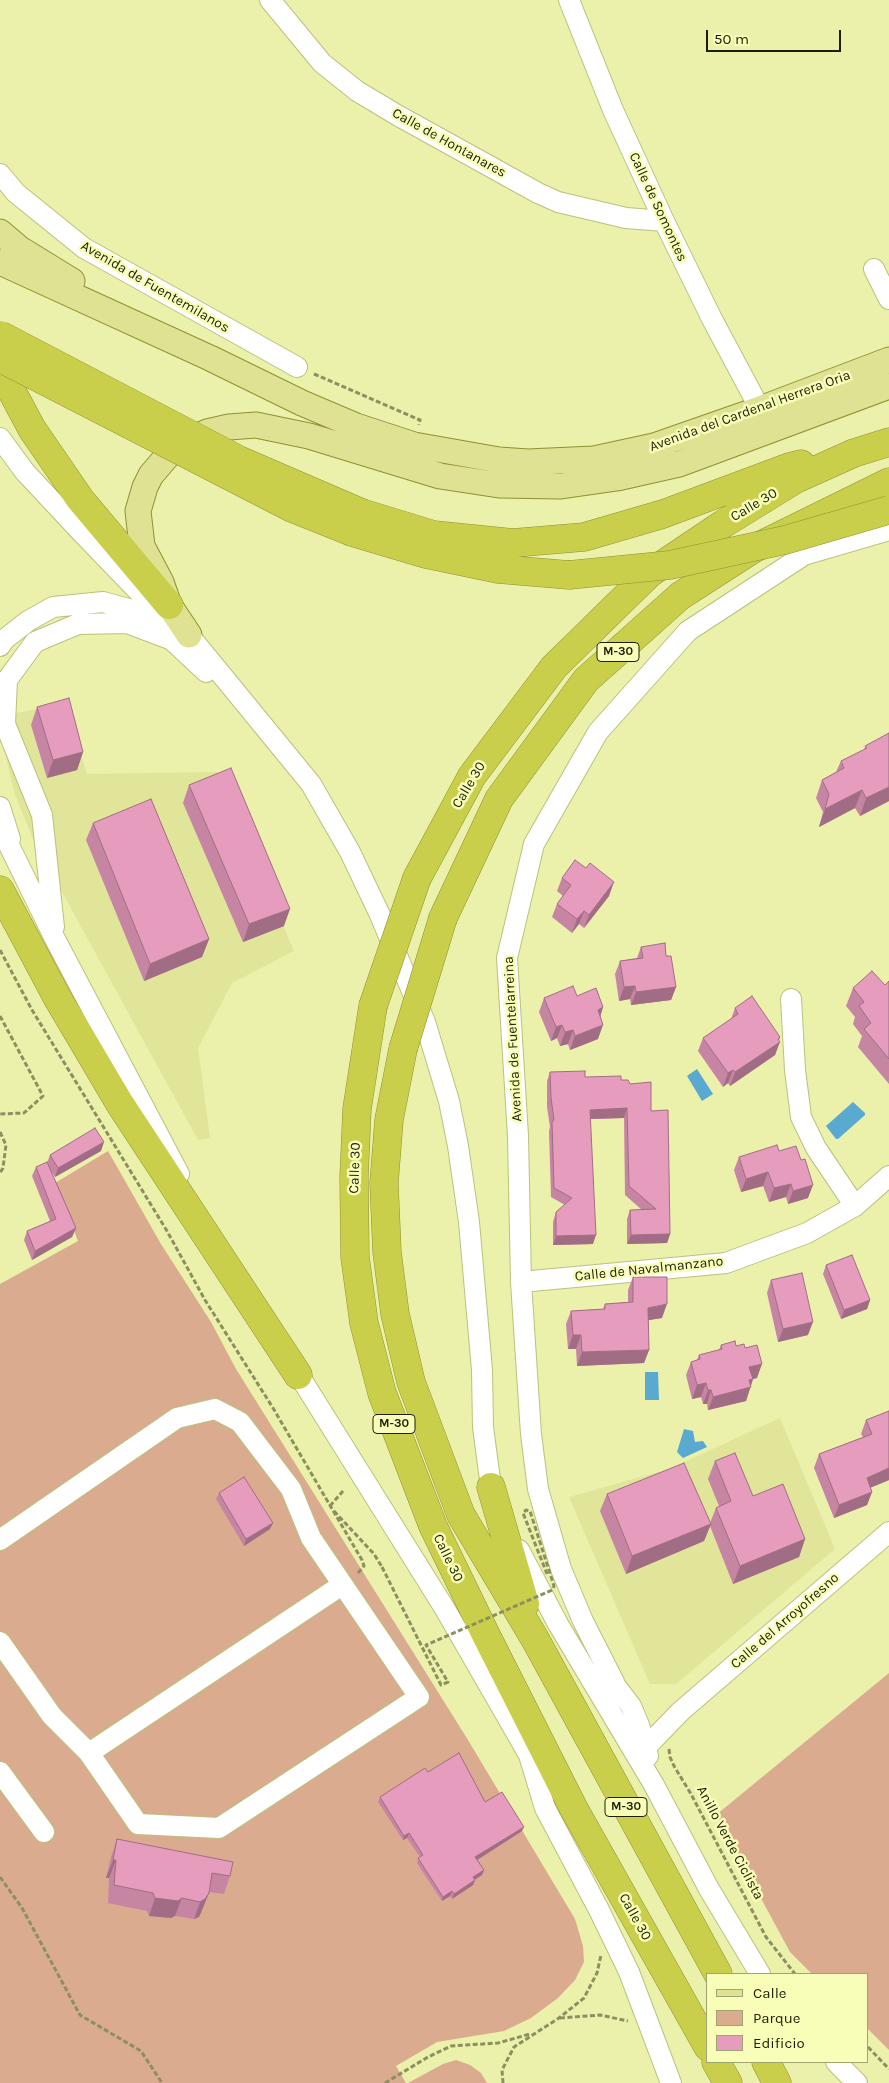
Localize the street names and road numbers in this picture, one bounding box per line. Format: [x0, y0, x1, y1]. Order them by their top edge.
street label: Calle de Hontanares [389, 105, 509, 181]
street label: Calle de Somontes [625, 150, 691, 264]
street label: Avenida de Fuentemilanos [78, 238, 232, 336]
street label: Avenida del Cardenal Herrera Oria [647, 367, 853, 455]
street label: Calle 30 [728, 485, 780, 525]
road number: M-30 [597, 642, 639, 662]
street label: Calle 30 [449, 759, 489, 811]
street label: Avenida de Fuentelarreina [500, 956, 526, 1122]
street label: Calle 30 [346, 1142, 364, 1194]
street label: Calle de Navalmanzano [574, 1253, 724, 1285]
road number: M-30 [373, 1415, 415, 1434]
street label: Calle 30 [429, 1531, 467, 1585]
street label: Calle del Arroyofresno [727, 1569, 843, 1673]
street label: Anillo Verde Ciclista [693, 1783, 767, 1903]
road number: M-30 [605, 1798, 647, 1816]
street label: Calle 30 [615, 1891, 655, 1943]

